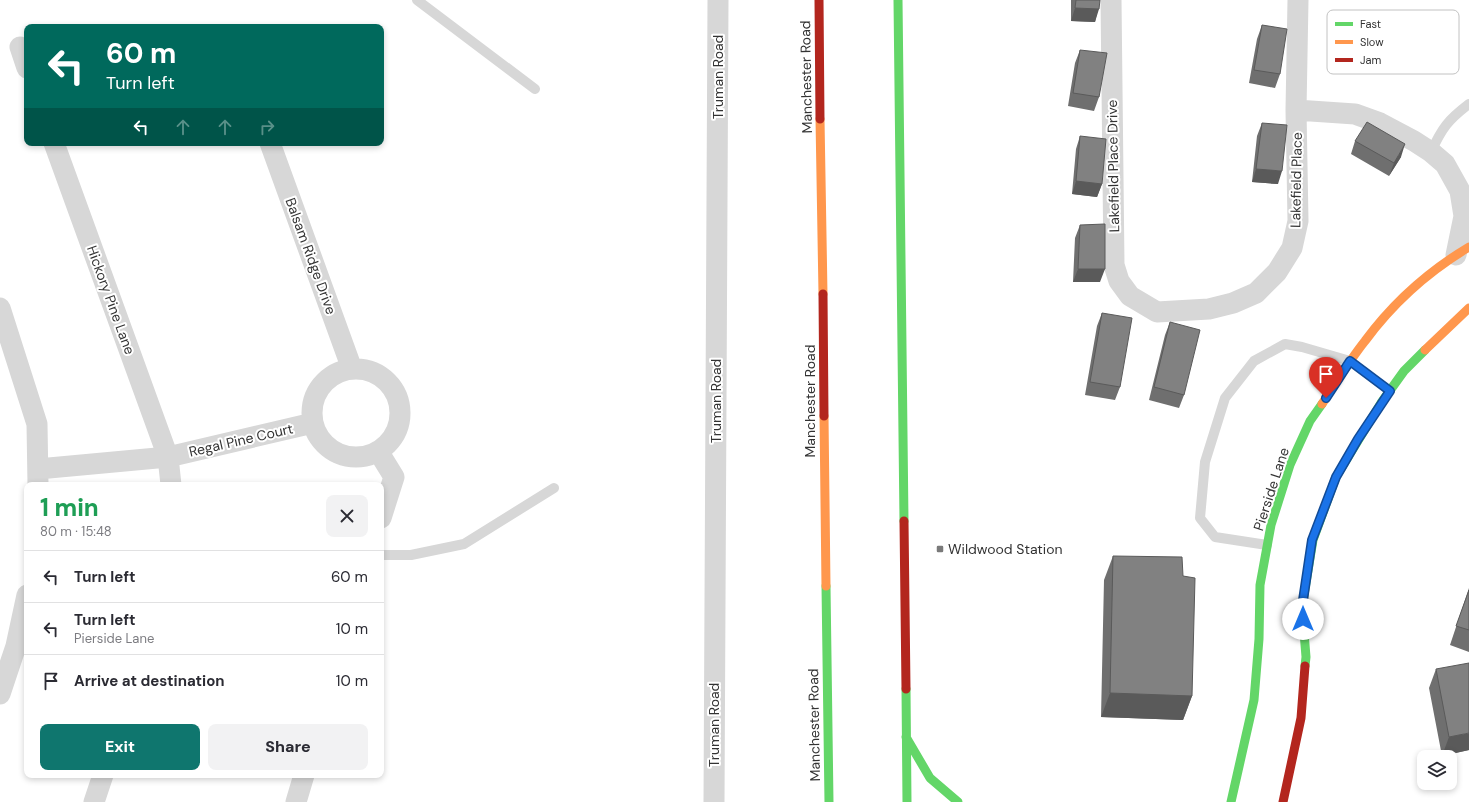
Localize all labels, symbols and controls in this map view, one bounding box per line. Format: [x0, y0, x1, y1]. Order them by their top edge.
legend [1327, 10, 1459, 74]
text: Fast [1360, 17, 1381, 31]
street label: Manchester Road [796, 20, 816, 134]
text: 60 m [106, 35, 176, 72]
street label: Truman Road [709, 35, 727, 119]
text: Slow [1360, 35, 1384, 49]
icon: left [40, 40, 92, 92]
text: Jam [1360, 53, 1381, 67]
text: Turn left [106, 71, 175, 95]
street label: Lakefield Place Drive [1103, 99, 1123, 232]
icon: left [130, 116, 152, 138]
icon: ahead [172, 116, 194, 138]
icon: ahead [214, 116, 236, 138]
icon: right [256, 116, 278, 138]
street label: Lakefield Place [1286, 132, 1306, 228]
street label: Balsam Ridge Drive [282, 195, 340, 317]
street label: Hickory Pine Lane [83, 243, 139, 357]
street label: Manchester Road [801, 345, 819, 457]
pin [1309, 357, 1343, 398]
street label: Truman Road [707, 359, 725, 443]
icon: arrive [1315, 363, 1337, 385]
street label: Regal Pine Court [187, 419, 295, 461]
street label: Pierside Lane [1249, 445, 1293, 533]
text: 1 min [40, 492, 99, 523]
button: close [326, 495, 368, 537]
text: 80 m · 15:48 [40, 523, 112, 540]
place label: Wildwood Station [948, 540, 1063, 558]
marker: Wildwood Station [935, 544, 945, 554]
icon: left [40, 566, 62, 588]
text: Turn left [74, 567, 135, 587]
text: 60 m [331, 567, 368, 587]
position arrow [1282, 598, 1324, 640]
text: Turn left [74, 610, 135, 630]
icon: left [40, 618, 62, 640]
text: 10 m [336, 619, 368, 639]
text: Pierside Lane [74, 630, 154, 647]
street label: Manchester Road [804, 668, 824, 782]
icon: arrive [40, 670, 62, 692]
text: Arrive at destination [74, 671, 225, 691]
text: 10 m [336, 671, 368, 691]
street label: Truman Road [705, 683, 723, 767]
button: Exit [40, 724, 200, 770]
button: Share [208, 724, 368, 770]
map controls [1417, 750, 1457, 790]
button: layers [1417, 750, 1457, 790]

